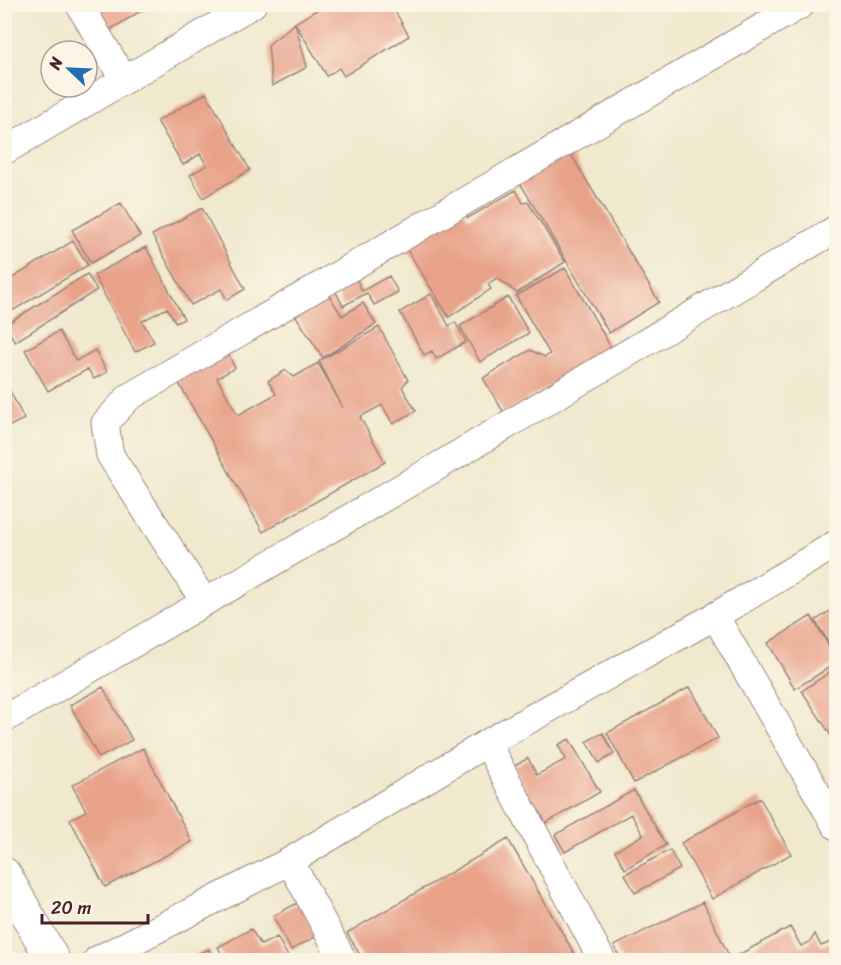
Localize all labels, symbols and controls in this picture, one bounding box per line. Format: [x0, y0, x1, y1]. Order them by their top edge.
north arrow [39, 39, 99, 99]
text: N [40, 52, 72, 75]
scale bar [42, 887, 148, 925]
text: 20 m [51, 892, 91, 924]

